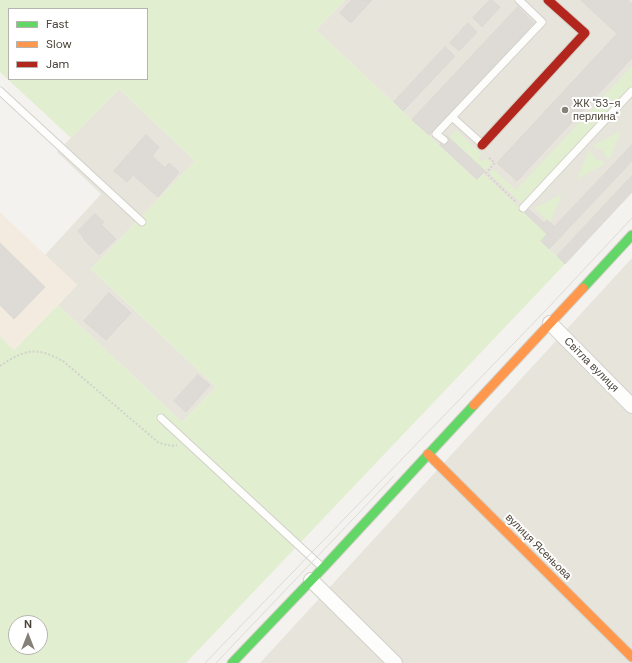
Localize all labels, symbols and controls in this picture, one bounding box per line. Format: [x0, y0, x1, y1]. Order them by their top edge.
legend [8, 8, 148, 80]
text: Fast [46, 16, 69, 32]
text: Slow [46, 36, 72, 52]
text: Jam [46, 56, 69, 72]
place label: ЖК "53-я перлина" [573, 97, 620, 123]
marker: ЖК "53-я перлина" [560, 105, 570, 115]
street label: Світла вулиця [561, 335, 621, 395]
street label: вулиця Ясеньова [502, 511, 574, 583]
north arrow [8, 615, 48, 655]
text: N [24, 617, 32, 631]

